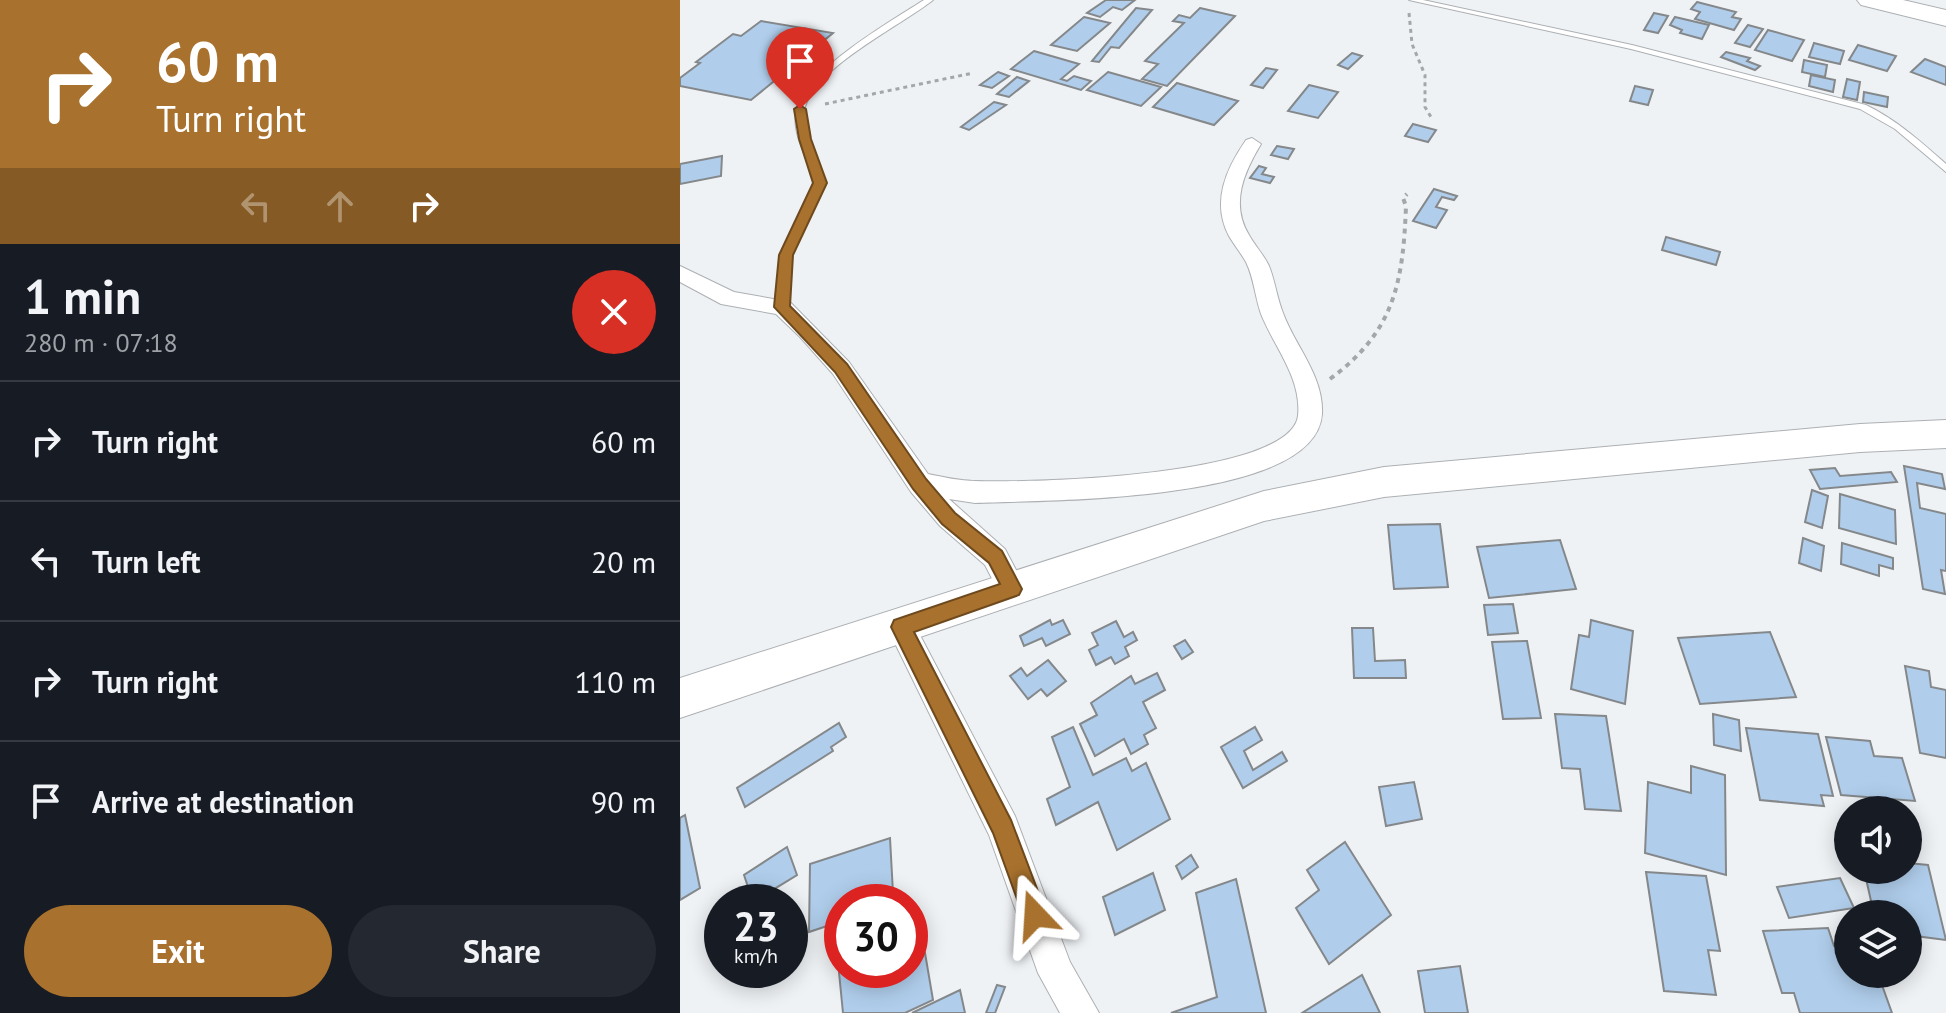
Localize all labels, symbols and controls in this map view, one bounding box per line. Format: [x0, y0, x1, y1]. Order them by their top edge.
text: 60 m [156, 25, 279, 97]
pin [766, 27, 834, 109]
icon: right [24, 32, 128, 136]
icon: arrive [778, 39, 822, 83]
text: Turn right [156, 95, 306, 142]
icon: left [234, 184, 278, 228]
icon: ahead [318, 184, 362, 228]
icon: right [402, 184, 446, 228]
text: 1 min [24, 265, 141, 327]
button: close [572, 270, 656, 354]
text: 280 m · 07:18 [24, 326, 178, 359]
icon: right [24, 419, 68, 463]
text: Turn right [92, 422, 218, 461]
text: 60 m [591, 422, 656, 461]
icon: left [24, 539, 68, 583]
text: Turn left [92, 542, 200, 581]
text: 20 m [591, 542, 656, 581]
icon: right [24, 659, 68, 703]
text: Turn right [92, 662, 218, 701]
text: 110 m [575, 662, 656, 701]
icon: arrive [24, 779, 68, 823]
text: Arrive at destination [92, 782, 354, 821]
text: 90 m [591, 782, 656, 821]
map controls [1834, 796, 1922, 988]
button: sound [1834, 796, 1922, 884]
position arrow [993, 873, 1077, 957]
speed limit sign: 30 [824, 884, 928, 988]
text: 23 [733, 900, 779, 952]
button: layers [1834, 900, 1922, 988]
button: Exit [24, 905, 332, 997]
button: Share [348, 905, 656, 997]
text: km/h [734, 943, 778, 969]

